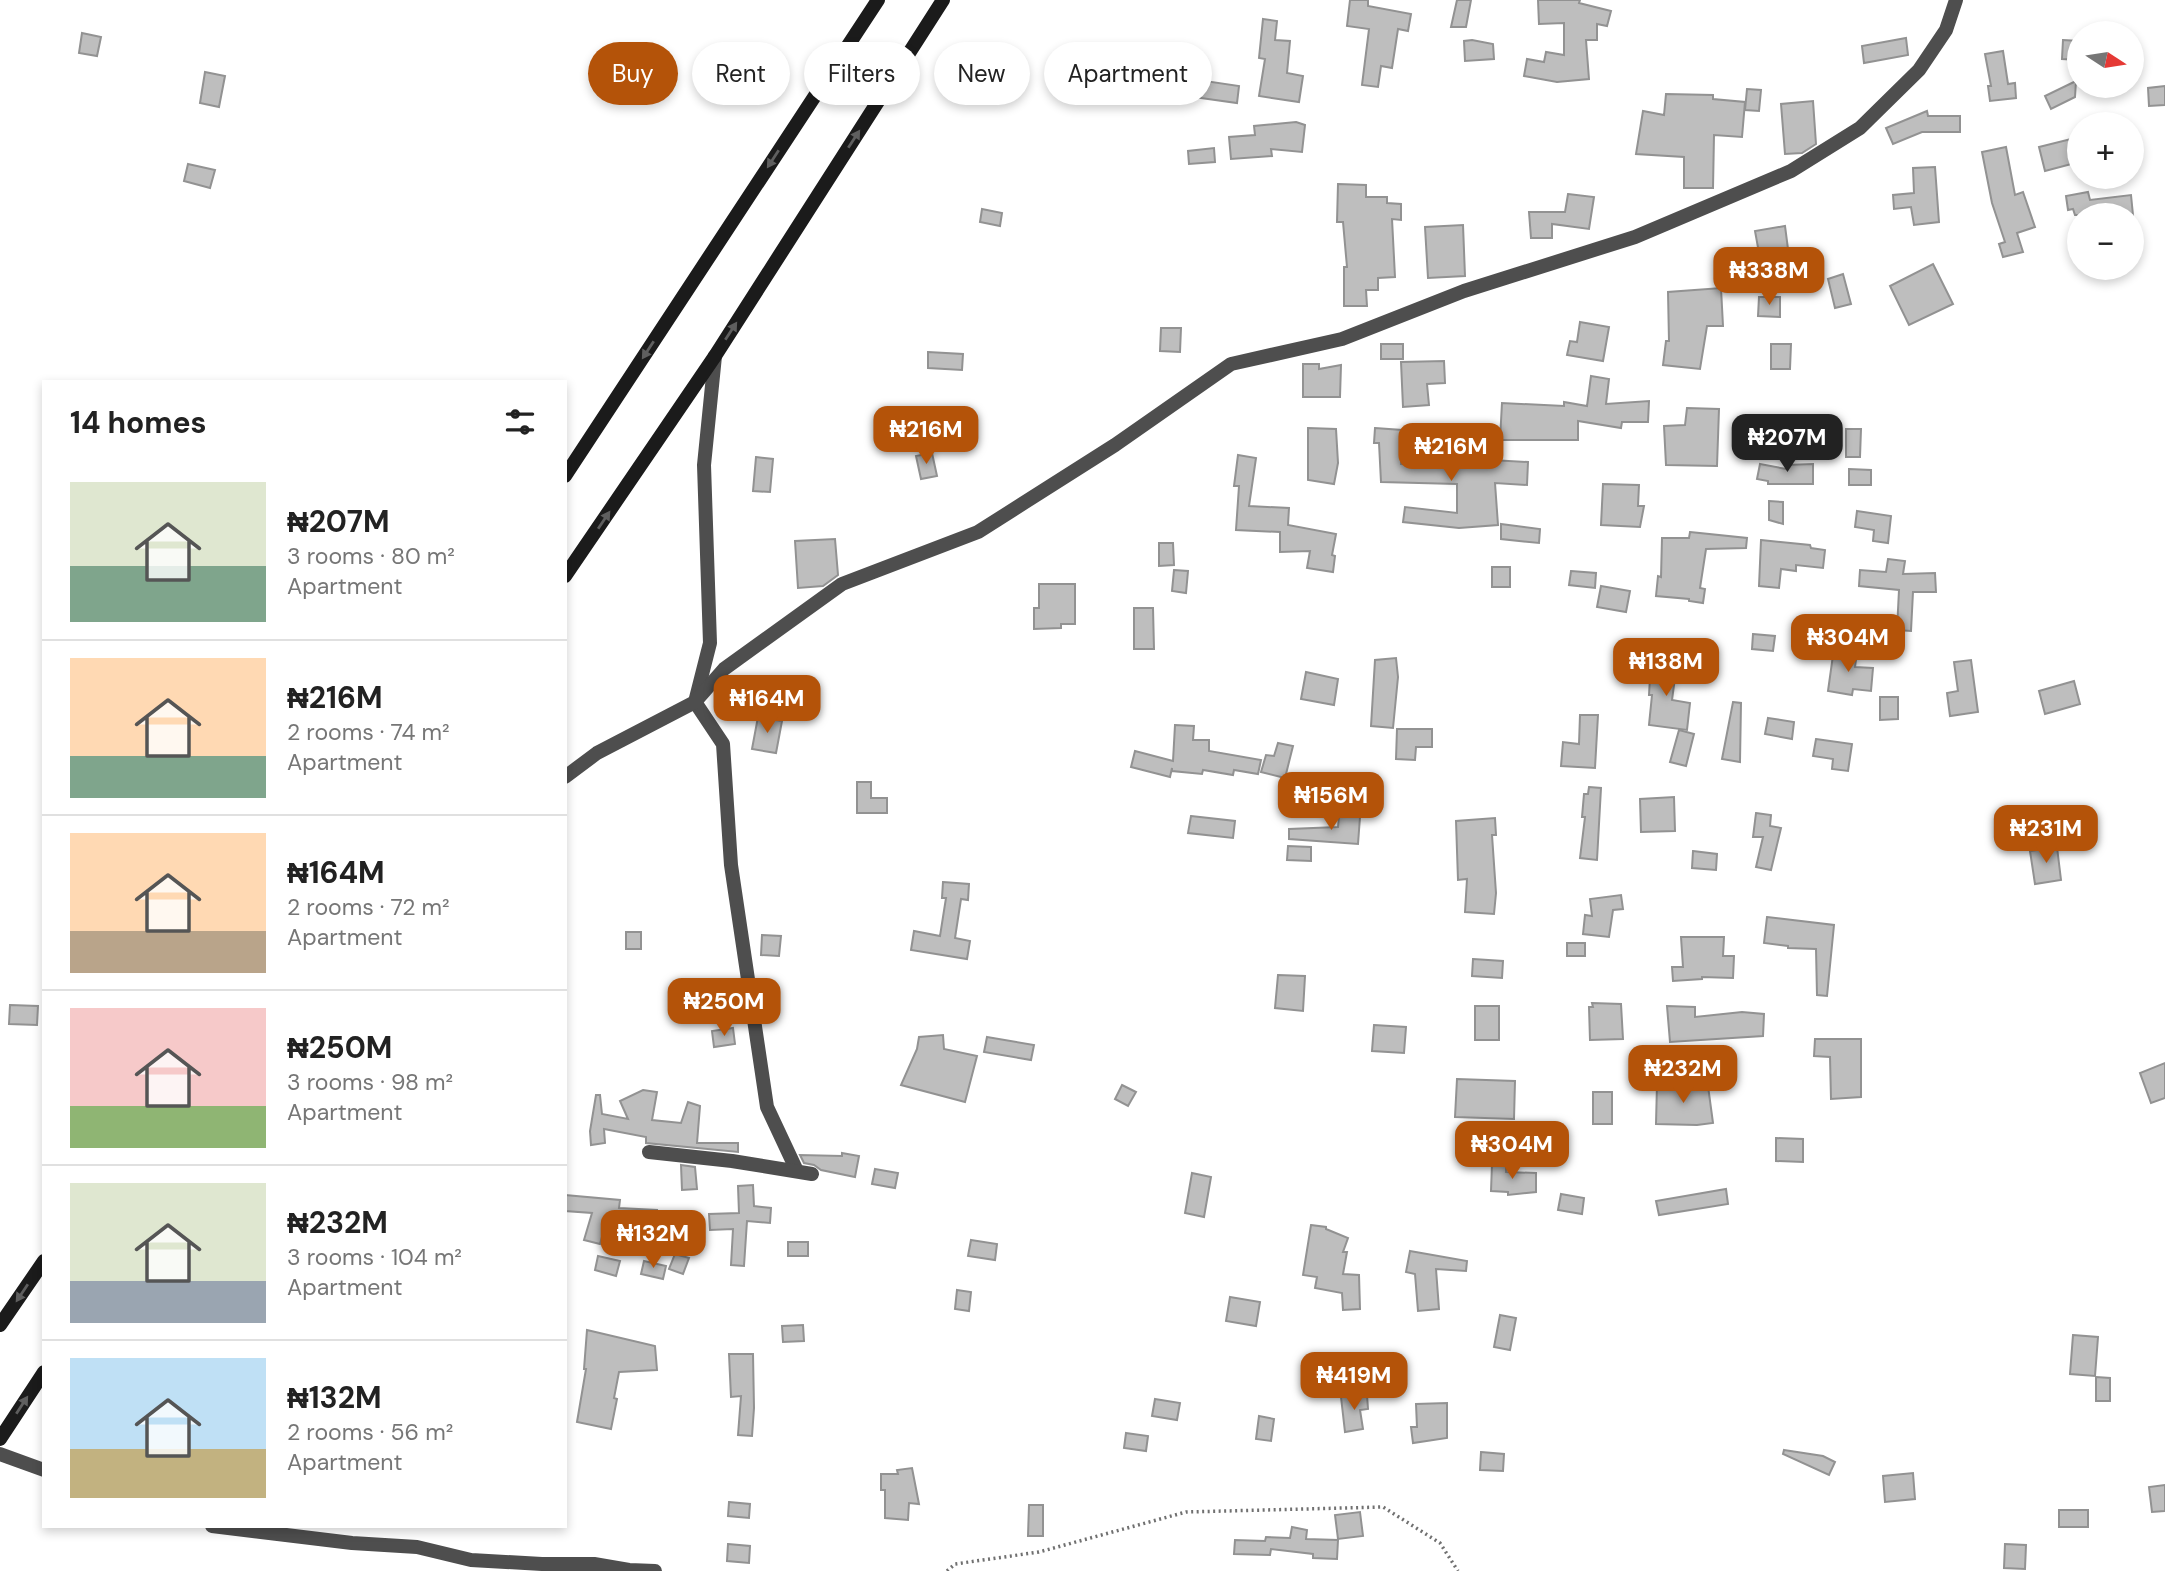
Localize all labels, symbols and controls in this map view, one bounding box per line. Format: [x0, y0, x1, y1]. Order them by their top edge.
north arrow [2067, 21, 2144, 98]
map controls [2067, 21, 2144, 280]
chip: Buy [588, 42, 678, 105]
chip: Rent [692, 42, 790, 105]
chip: Filters [804, 42, 920, 105]
chip: New [934, 42, 1030, 105]
chip: Apartment [1044, 42, 1212, 105]
button: + [2067, 112, 2144, 189]
one-way arrow [847, 130, 860, 149]
one-way arrow [766, 150, 780, 168]
button: − [2067, 203, 2144, 280]
pin: ₦338M [1720, 247, 1818, 307]
text: ₦338M [1729, 255, 1809, 285]
one-way arrow [724, 321, 737, 341]
one-way arrow [642, 340, 655, 359]
text: 14 homes [70, 403, 207, 442]
icon: filters [501, 403, 539, 441]
pin: ₦216M [877, 406, 975, 466]
text: ₦216M [889, 414, 963, 444]
pin: ₦207M [1738, 414, 1836, 474]
text: ₦207M [1748, 422, 1826, 452]
pin: ₦216M [1402, 424, 1500, 483]
text: ₦216M [1414, 431, 1488, 461]
text: ₦207M [287, 502, 390, 541]
icon: home [126, 510, 210, 594]
one-way arrow [597, 510, 610, 529]
text: 3 rooms · 80 m² [287, 541, 455, 571]
text: Apartment [287, 571, 402, 601]
pin: ₦304M [1799, 614, 1897, 674]
text: ₦304M [1807, 622, 1889, 652]
pin: ₦138M [1617, 638, 1715, 698]
text: ₦138M [1629, 646, 1703, 676]
pin: ₦164M [718, 676, 816, 735]
text: ₦216M [287, 678, 383, 717]
text: ₦164M [730, 683, 804, 713]
icon: home [126, 686, 210, 770]
text: 2 rooms · 74 m² [287, 717, 450, 747]
text: Apartment [287, 747, 402, 777]
pin: ₦156M [1282, 772, 1380, 832]
text: ₦156M [1294, 780, 1368, 810]
pin: ₦231M [1997, 806, 2095, 865]
text: ₦231M [2010, 813, 2082, 843]
text: ₦164M [287, 853, 385, 892]
icon: home [126, 861, 210, 945]
text: 2 rooms · 72 m² [287, 892, 450, 922]
text: Apartment [287, 922, 402, 952]
pin: ₦250M [675, 978, 773, 1038]
text: ₦250M [684, 986, 764, 1016]
text: ₦250M [287, 1028, 392, 1067]
icon: home [126, 1036, 210, 1120]
pin: ₦232M [1634, 1046, 1732, 1105]
text: ₦232M [1644, 1053, 1722, 1083]
text: 3 rooms · 98 m² [287, 1067, 453, 1097]
text: Apartment [287, 1097, 402, 1127]
pin: ₦304M [1463, 1122, 1561, 1181]
text: ₦304M [1471, 1129, 1553, 1159]
text: ₦232M [287, 1203, 388, 1242]
pin: ₦132M [604, 1210, 702, 1270]
icon: home [126, 1211, 210, 1295]
text: ₦132M [617, 1218, 689, 1248]
text: 3 rooms · 104 m² [287, 1242, 462, 1272]
text: Apartment [287, 1272, 402, 1302]
one-way arrow [15, 1284, 29, 1302]
pin: ₦419M [1305, 1352, 1403, 1412]
text: ₦419M [1317, 1360, 1391, 1390]
text: ₦132M [287, 1378, 382, 1417]
icon: home [126, 1386, 210, 1470]
one-way arrow [15, 1396, 28, 1415]
text: 2 rooms · 56 m² [287, 1417, 453, 1447]
text: Apartment [287, 1447, 402, 1477]

